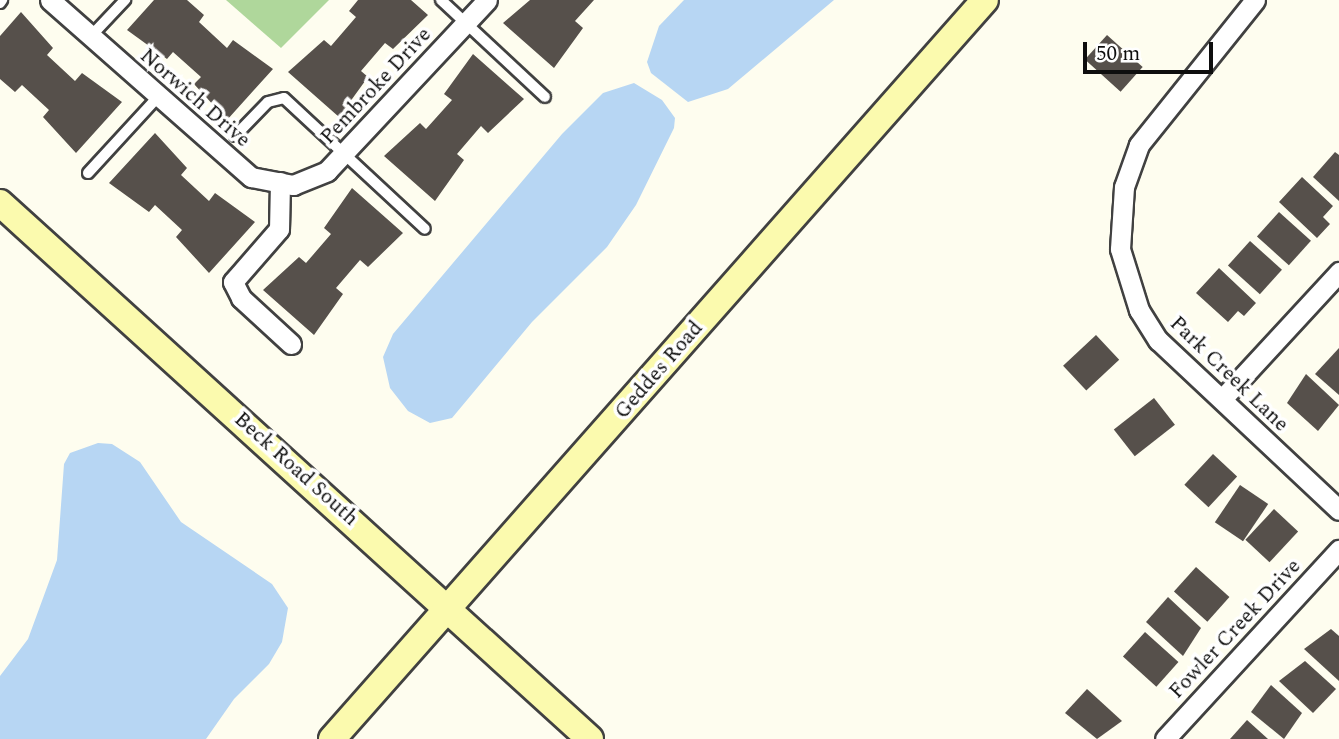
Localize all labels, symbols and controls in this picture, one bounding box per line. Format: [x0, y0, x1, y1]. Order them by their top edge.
street label: Pembroke Drive [315, 22, 437, 150]
scale bar [1087, 28, 1216, 72]
text: 50 m [1096, 38, 1140, 70]
street label: Norwich Drive [135, 43, 255, 153]
street label: Park Creek Lane [1164, 311, 1294, 437]
street label: Geddes Road [610, 316, 708, 424]
street label: Beck Road South [229, 407, 363, 531]
street label: Fowler Creek Drive [1164, 554, 1306, 704]

